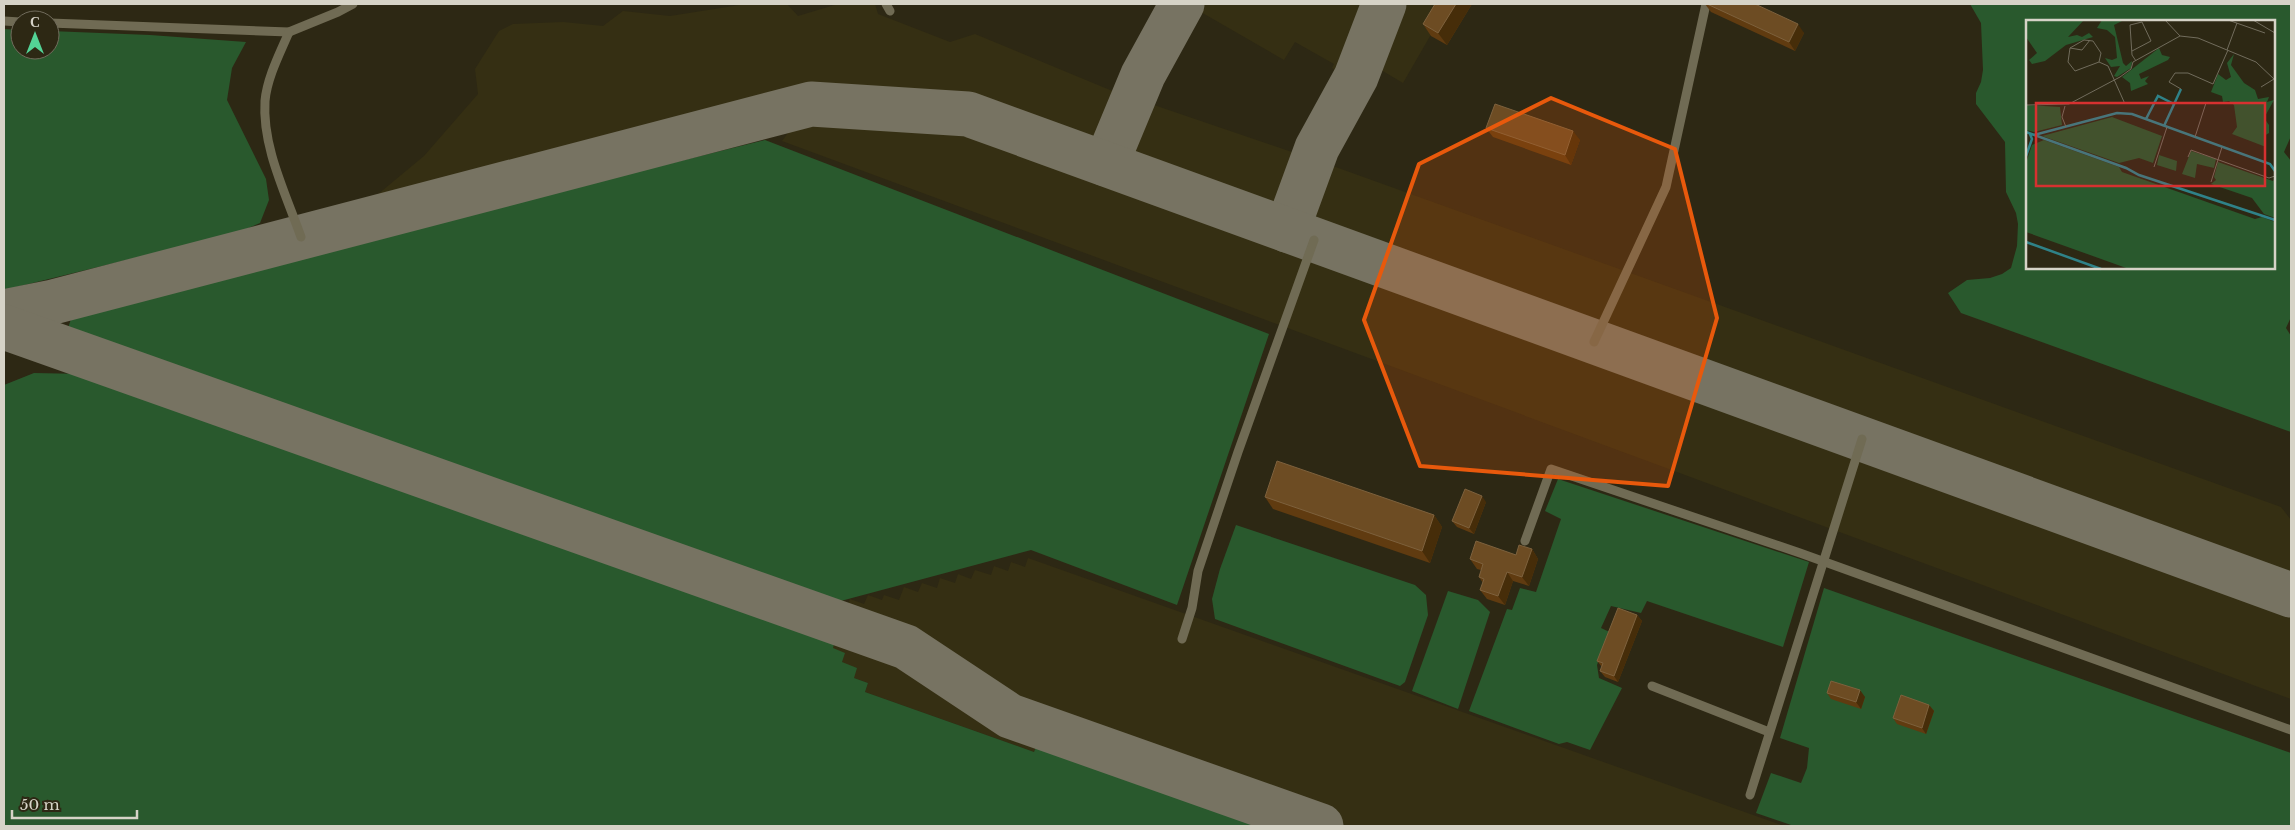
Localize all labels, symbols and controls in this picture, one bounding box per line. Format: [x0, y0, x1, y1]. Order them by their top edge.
north arrow [10, 10, 60, 60]
text: С [30, 13, 40, 31]
inset map [2026, 20, 2275, 269]
scale bar [12, 788, 138, 820]
text: 50 m [20, 795, 60, 814]

